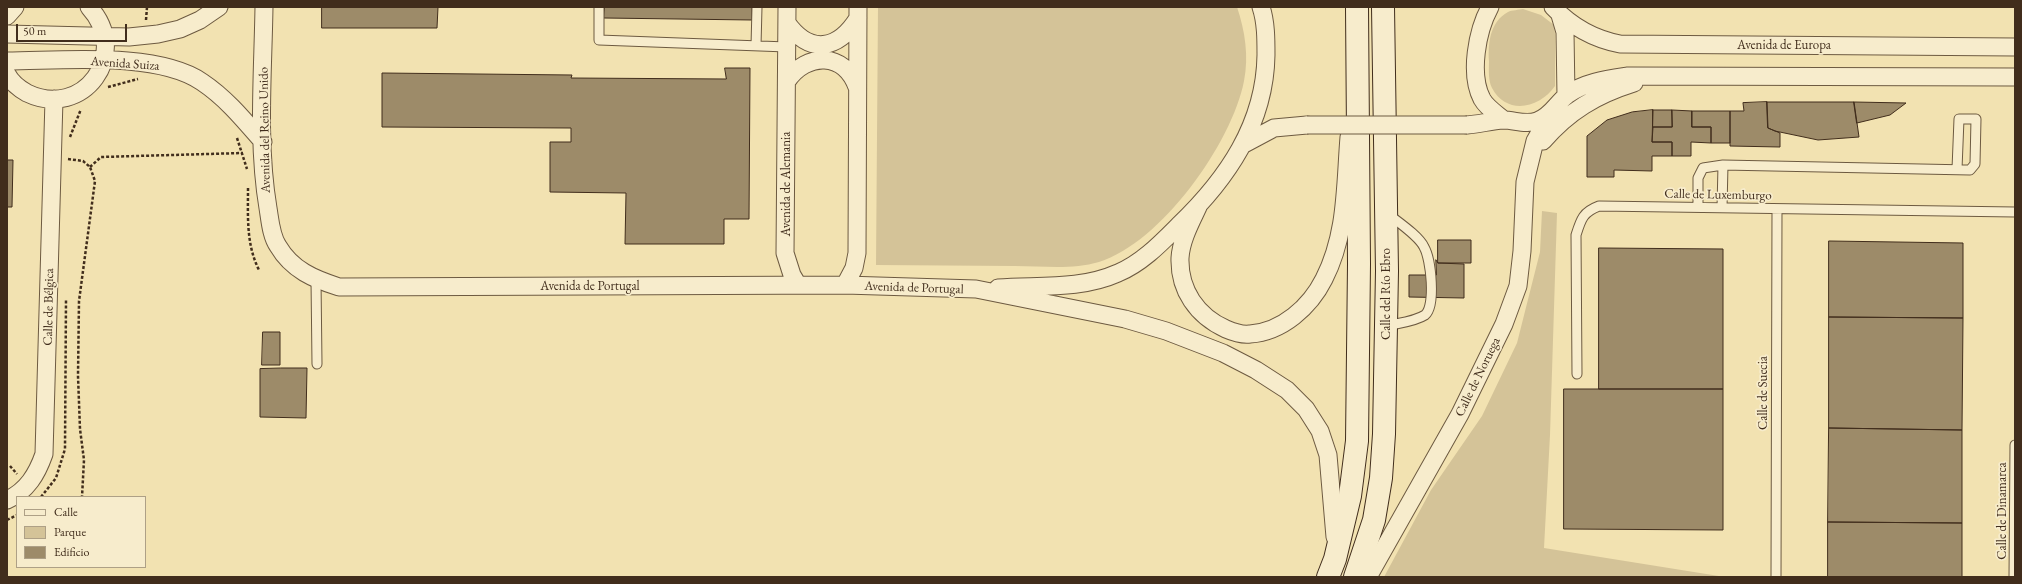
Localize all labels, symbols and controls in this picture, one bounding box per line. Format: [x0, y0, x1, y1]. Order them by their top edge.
scale bar [18, 16, 129, 42]
text: 50 m [23, 23, 46, 39]
street label: Avenida de Europa [1737, 37, 1831, 53]
street label: Avenida Suiza [90, 54, 160, 74]
street label: Avenida del Reino Unido [256, 67, 274, 193]
street label: Avenida de Alemania [778, 132, 794, 236]
street label: Calle de Luxemburgo [1664, 186, 1772, 204]
street label: Calle del Río Ebro [1378, 248, 1394, 340]
street label: Calle de Bélgica [41, 268, 57, 346]
street label: Avenida de Portugal [540, 278, 640, 294]
street label: Avenida de Portugal [864, 278, 964, 298]
street label: Calle de Noruega [1452, 335, 1504, 419]
street label: Calle de Suecia [1755, 356, 1771, 430]
street label: Calle de Dinamarca [1994, 462, 2010, 560]
legend [16, 496, 146, 568]
text: Calle [54, 504, 78, 520]
text: Parque [54, 524, 86, 540]
text: Edificio [54, 544, 89, 560]

